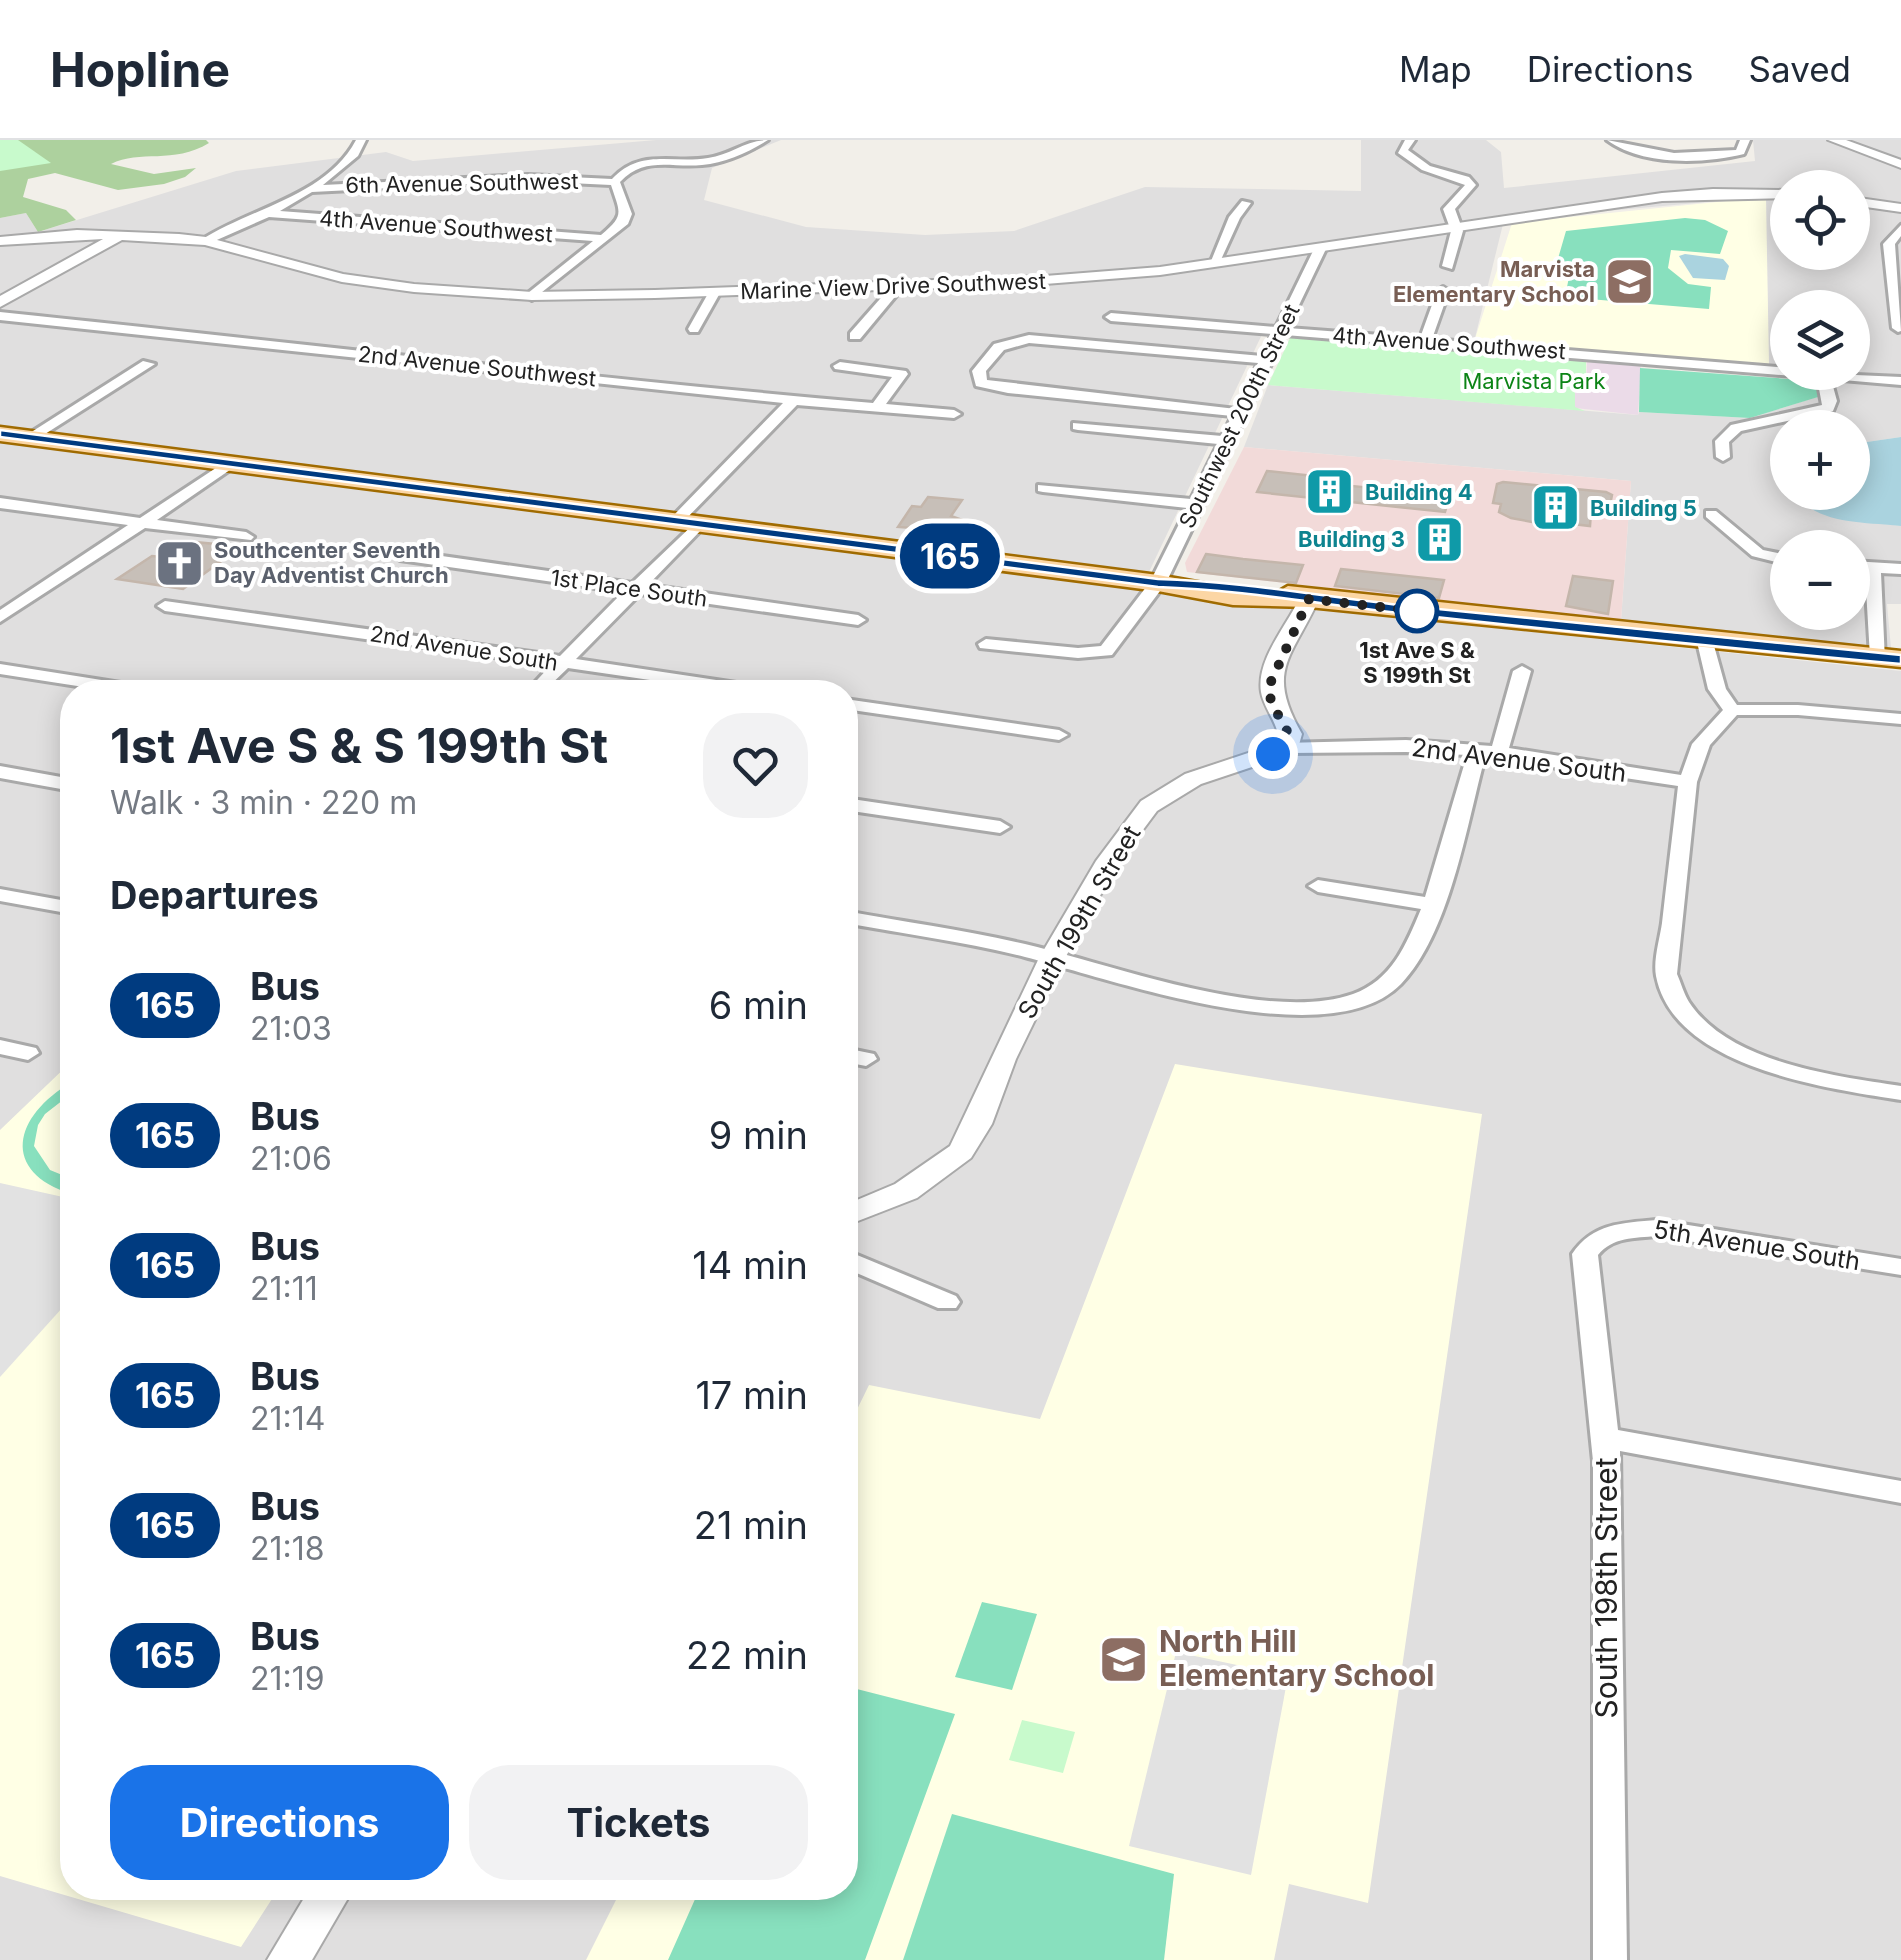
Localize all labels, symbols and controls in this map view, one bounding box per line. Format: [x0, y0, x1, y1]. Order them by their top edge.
text: Hopline [50, 40, 230, 99]
text: Map [1399, 48, 1472, 90]
text: Directions [1527, 48, 1694, 90]
text: Saved [1749, 48, 1851, 90]
street label: 6th Avenue Southwest [345, 168, 579, 198]
map controls [1770, 170, 1870, 630]
button: locate [1770, 170, 1870, 270]
street label: 4th Avenue Southwest [318, 205, 554, 247]
place label: Marvista Elementary School [1393, 256, 1595, 307]
school or university icon: Marvista Elementary School [1604, 256, 1656, 308]
street label: Marine View Drive Southwest [740, 268, 1046, 304]
button: layers [1770, 290, 1870, 390]
street label: Southwest 200th Street [1173, 300, 1305, 532]
street label: 4th Avenue Southwest [1331, 322, 1567, 364]
street label: 2nd Avenue Southwest [357, 341, 597, 391]
park label: Marvista Park [1462, 368, 1606, 394]
button: + [1770, 410, 1870, 510]
building icon: Building 4 [1304, 466, 1356, 518]
place label: Building 4 [1365, 479, 1473, 505]
building icon: Building 5 [1529, 482, 1581, 534]
place label: Building 5 [1590, 495, 1697, 521]
building icon: Building 3 [1414, 513, 1466, 565]
line badge: 165 [892, 524, 1008, 588]
place label: Building 3 [1298, 526, 1405, 552]
button: − [1770, 530, 1870, 630]
text: 165 [920, 535, 980, 577]
church icon: Southcenter Seventh Day Adventist Church [153, 537, 205, 589]
place label: Southcenter Seventh Day Adventist Church [214, 537, 449, 588]
street label: 1st Place South [549, 564, 709, 612]
marker: 1st Ave S & S 199th St [1396, 590, 1438, 632]
street label: 2nd Avenue South [368, 620, 560, 676]
place label: 1st Ave S & S 199th St [1359, 637, 1475, 688]
button: heart [703, 713, 808, 818]
text: 1st Ave S & S 199th St [110, 716, 608, 775]
your location [1248, 729, 1298, 779]
street label: 2nd Avenue South [1410, 732, 1628, 788]
text: Walk · 3 min · 220 m [110, 783, 417, 822]
street label: South 199th Street [1012, 820, 1146, 1024]
text: Departures [110, 872, 319, 918]
text: Bus [250, 963, 320, 1009]
text: 6 min [709, 982, 808, 1028]
text: 165 [135, 984, 195, 1026]
text: 21:03 [250, 1009, 332, 1048]
text: Bus [250, 1093, 320, 1139]
text: 9 min [709, 1112, 808, 1158]
text: 165 [135, 1114, 195, 1156]
text: 21:06 [250, 1139, 332, 1178]
street label: 5th Avenue South [1652, 1214, 1862, 1276]
text: Bus [250, 1223, 320, 1269]
text: 14 min [692, 1242, 808, 1288]
text: 165 [135, 1244, 195, 1286]
text: 21:11 [250, 1269, 318, 1308]
text: Bus [250, 1353, 320, 1399]
text: 17 min [695, 1372, 808, 1418]
text: 165 [135, 1374, 195, 1416]
text: 21:14 [250, 1399, 325, 1438]
street label: South 198th Street [1588, 1457, 1624, 1718]
text: Bus [250, 1483, 320, 1529]
text: 21 min [694, 1502, 808, 1548]
text: 165 [135, 1504, 195, 1546]
text: 21:18 [250, 1529, 325, 1568]
text: Bus [250, 1613, 320, 1659]
place label: North Hill Elementary School [1159, 1623, 1434, 1693]
text: 22 min [686, 1632, 808, 1678]
school or university icon: North Hill Elementary School [1098, 1633, 1150, 1685]
text: 165 [135, 1634, 195, 1676]
text: 21:19 [250, 1659, 325, 1698]
button: Directions [110, 1765, 449, 1880]
button: Tickets [469, 1765, 808, 1880]

